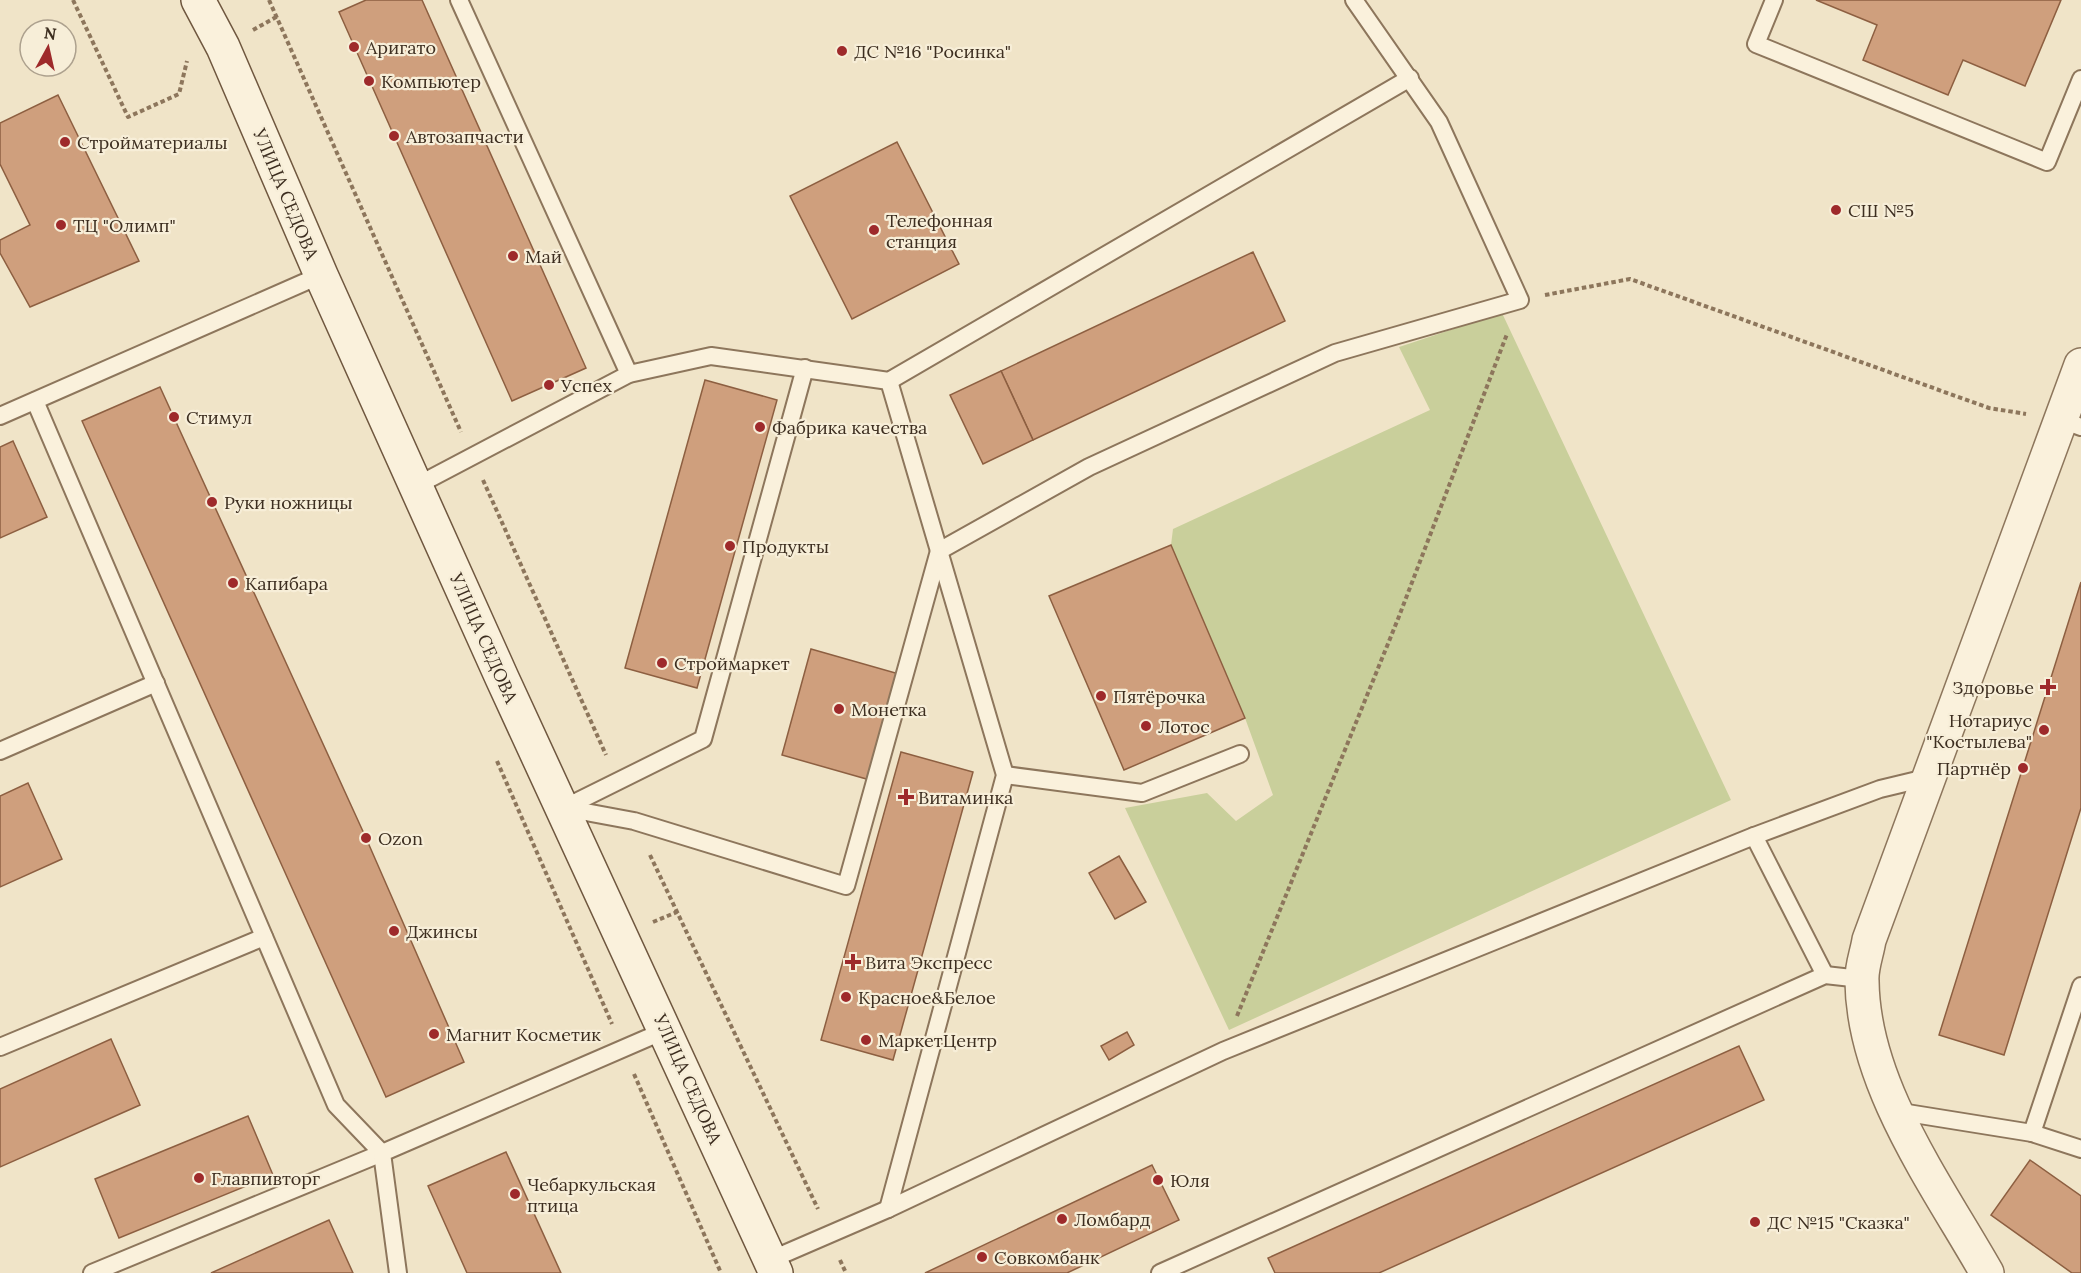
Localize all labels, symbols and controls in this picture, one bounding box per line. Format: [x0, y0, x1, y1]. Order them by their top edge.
north arrow [18, 18, 78, 78]
text: N [43, 22, 58, 44]
place label: Аригато [365, 36, 436, 59]
marker: Аригато [347, 40, 361, 54]
place label: ДС №16 "Росинка" [854, 40, 1011, 63]
marker: ДС №16 "Росинка" [835, 44, 849, 58]
place label: Компьютер [381, 70, 481, 93]
marker: Компьютер [362, 74, 376, 88]
street label: УЛИЦА СЕДОВА [248, 124, 324, 264]
place label: Автозапчасти [405, 125, 524, 148]
marker: Автозапчасти [387, 129, 401, 143]
place label: Стройматериалы [77, 131, 228, 154]
marker: Стройматериалы [58, 135, 72, 149]
place label: СШ №5 [1848, 199, 1914, 222]
marker: СШ №5 [1829, 203, 1843, 217]
place label: Телефонная станция [886, 209, 993, 253]
place label: ТЦ "Олимп" [73, 214, 176, 237]
marker: ТЦ "Олимп" [54, 218, 68, 232]
marker: Телефонная станция [867, 223, 881, 237]
place label: Май [525, 245, 562, 268]
marker: Май [506, 249, 520, 263]
place label: Успех [560, 374, 612, 397]
marker: Успех [542, 378, 556, 392]
place label: Стимул [186, 406, 252, 429]
marker: Стимул [167, 410, 181, 424]
place label: Фабрика качества [772, 416, 927, 439]
marker: Фабрика качества [753, 420, 767, 434]
place label: Руки ножницы [224, 491, 353, 514]
marker: Руки ножницы [205, 495, 219, 509]
place label: Продукты [742, 535, 829, 558]
marker: Продукты [723, 539, 737, 553]
street label: УЛИЦА СЕДОВА [445, 568, 523, 707]
place label: Капибара [245, 572, 328, 595]
marker: Капибара [226, 576, 240, 590]
place label: Строймаркет [674, 652, 790, 675]
marker: Строймаркет [655, 656, 669, 670]
place label: Здоровье [1952, 676, 2034, 699]
marker: Здоровье [2039, 678, 2057, 696]
place label: Пятёрочка [1113, 685, 1205, 708]
marker: Пятёрочка [1094, 689, 1108, 703]
place label: Монетка [851, 698, 927, 721]
marker: Монетка [832, 702, 846, 716]
place label: Нотариус "Костылева" [1926, 709, 2032, 753]
place label: Лотос [1158, 715, 1210, 738]
marker: Лотос [1139, 719, 1153, 733]
marker: Нотариус "Костылева" [2037, 723, 2051, 737]
place label: Партнёр [1937, 757, 2011, 780]
marker: Партнёр [2016, 761, 2030, 775]
place label: Витаминка [918, 786, 1013, 809]
marker: Витаминка [899, 790, 913, 804]
place label: Ozon [378, 827, 423, 850]
marker: Ozon [359, 831, 373, 845]
place label: Джинсы [406, 920, 478, 943]
marker: Джинсы [387, 924, 401, 938]
place label: Вита Экспресс [865, 951, 993, 974]
marker: Вита Экспресс [846, 955, 860, 969]
place label: Красное&Белое [858, 986, 996, 1009]
marker: Красное&Белое [839, 990, 853, 1004]
street label: УЛИЦА СЕДОВА [649, 1009, 727, 1148]
place label: Магнит Косметик [446, 1023, 601, 1046]
marker: Магнит Косметик [427, 1027, 441, 1041]
place label: МаркетЦентр [878, 1029, 997, 1052]
marker: МаркетЦентр [859, 1033, 873, 1047]
place label: Главпивторг [211, 1167, 320, 1190]
place label: Юля [1170, 1169, 1210, 1192]
marker: Главпивторг [192, 1171, 206, 1185]
place label: Чебаркульская птица [527, 1173, 656, 1217]
marker: Юля [1151, 1173, 1165, 1187]
marker: Чебаркульская птица [508, 1187, 522, 1201]
place label: Ломбард [1074, 1208, 1151, 1231]
place label: ДС №15 "Сказка" [1767, 1211, 1910, 1234]
marker: Ломбард [1055, 1212, 1069, 1226]
marker: ДС №15 "Сказка" [1748, 1215, 1762, 1229]
place label: Совкомбанк [994, 1246, 1100, 1269]
marker: Совкомбанк [975, 1250, 989, 1264]

